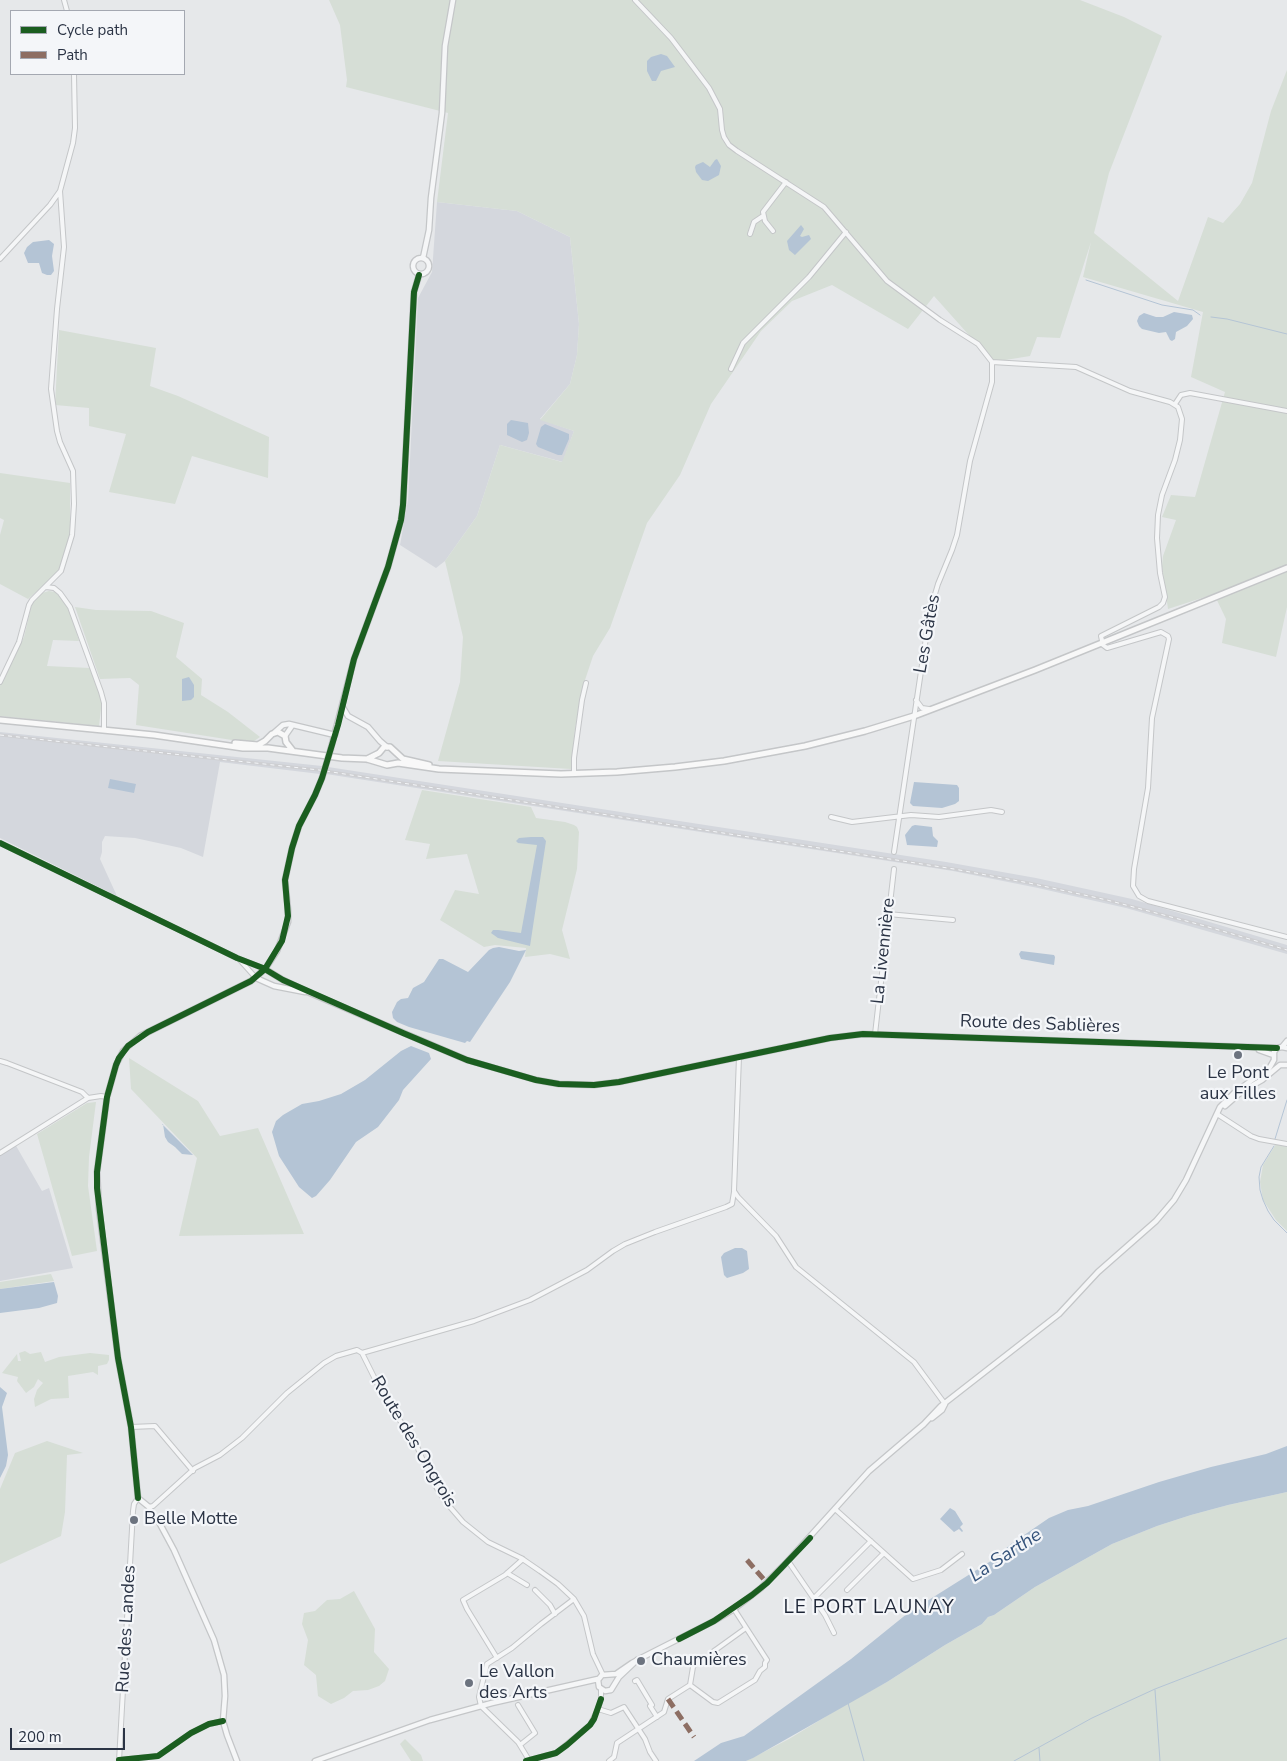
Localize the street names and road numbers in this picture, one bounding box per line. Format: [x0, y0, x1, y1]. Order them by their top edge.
street label: Les Gâtès [910, 593, 946, 675]
street label: La Livennière [868, 897, 900, 1005]
street label: Route des Sablières [959, 1011, 1121, 1039]
street label: Route des Ongrois [365, 1372, 461, 1512]
street label: Rue des Landes [113, 1565, 141, 1693]

